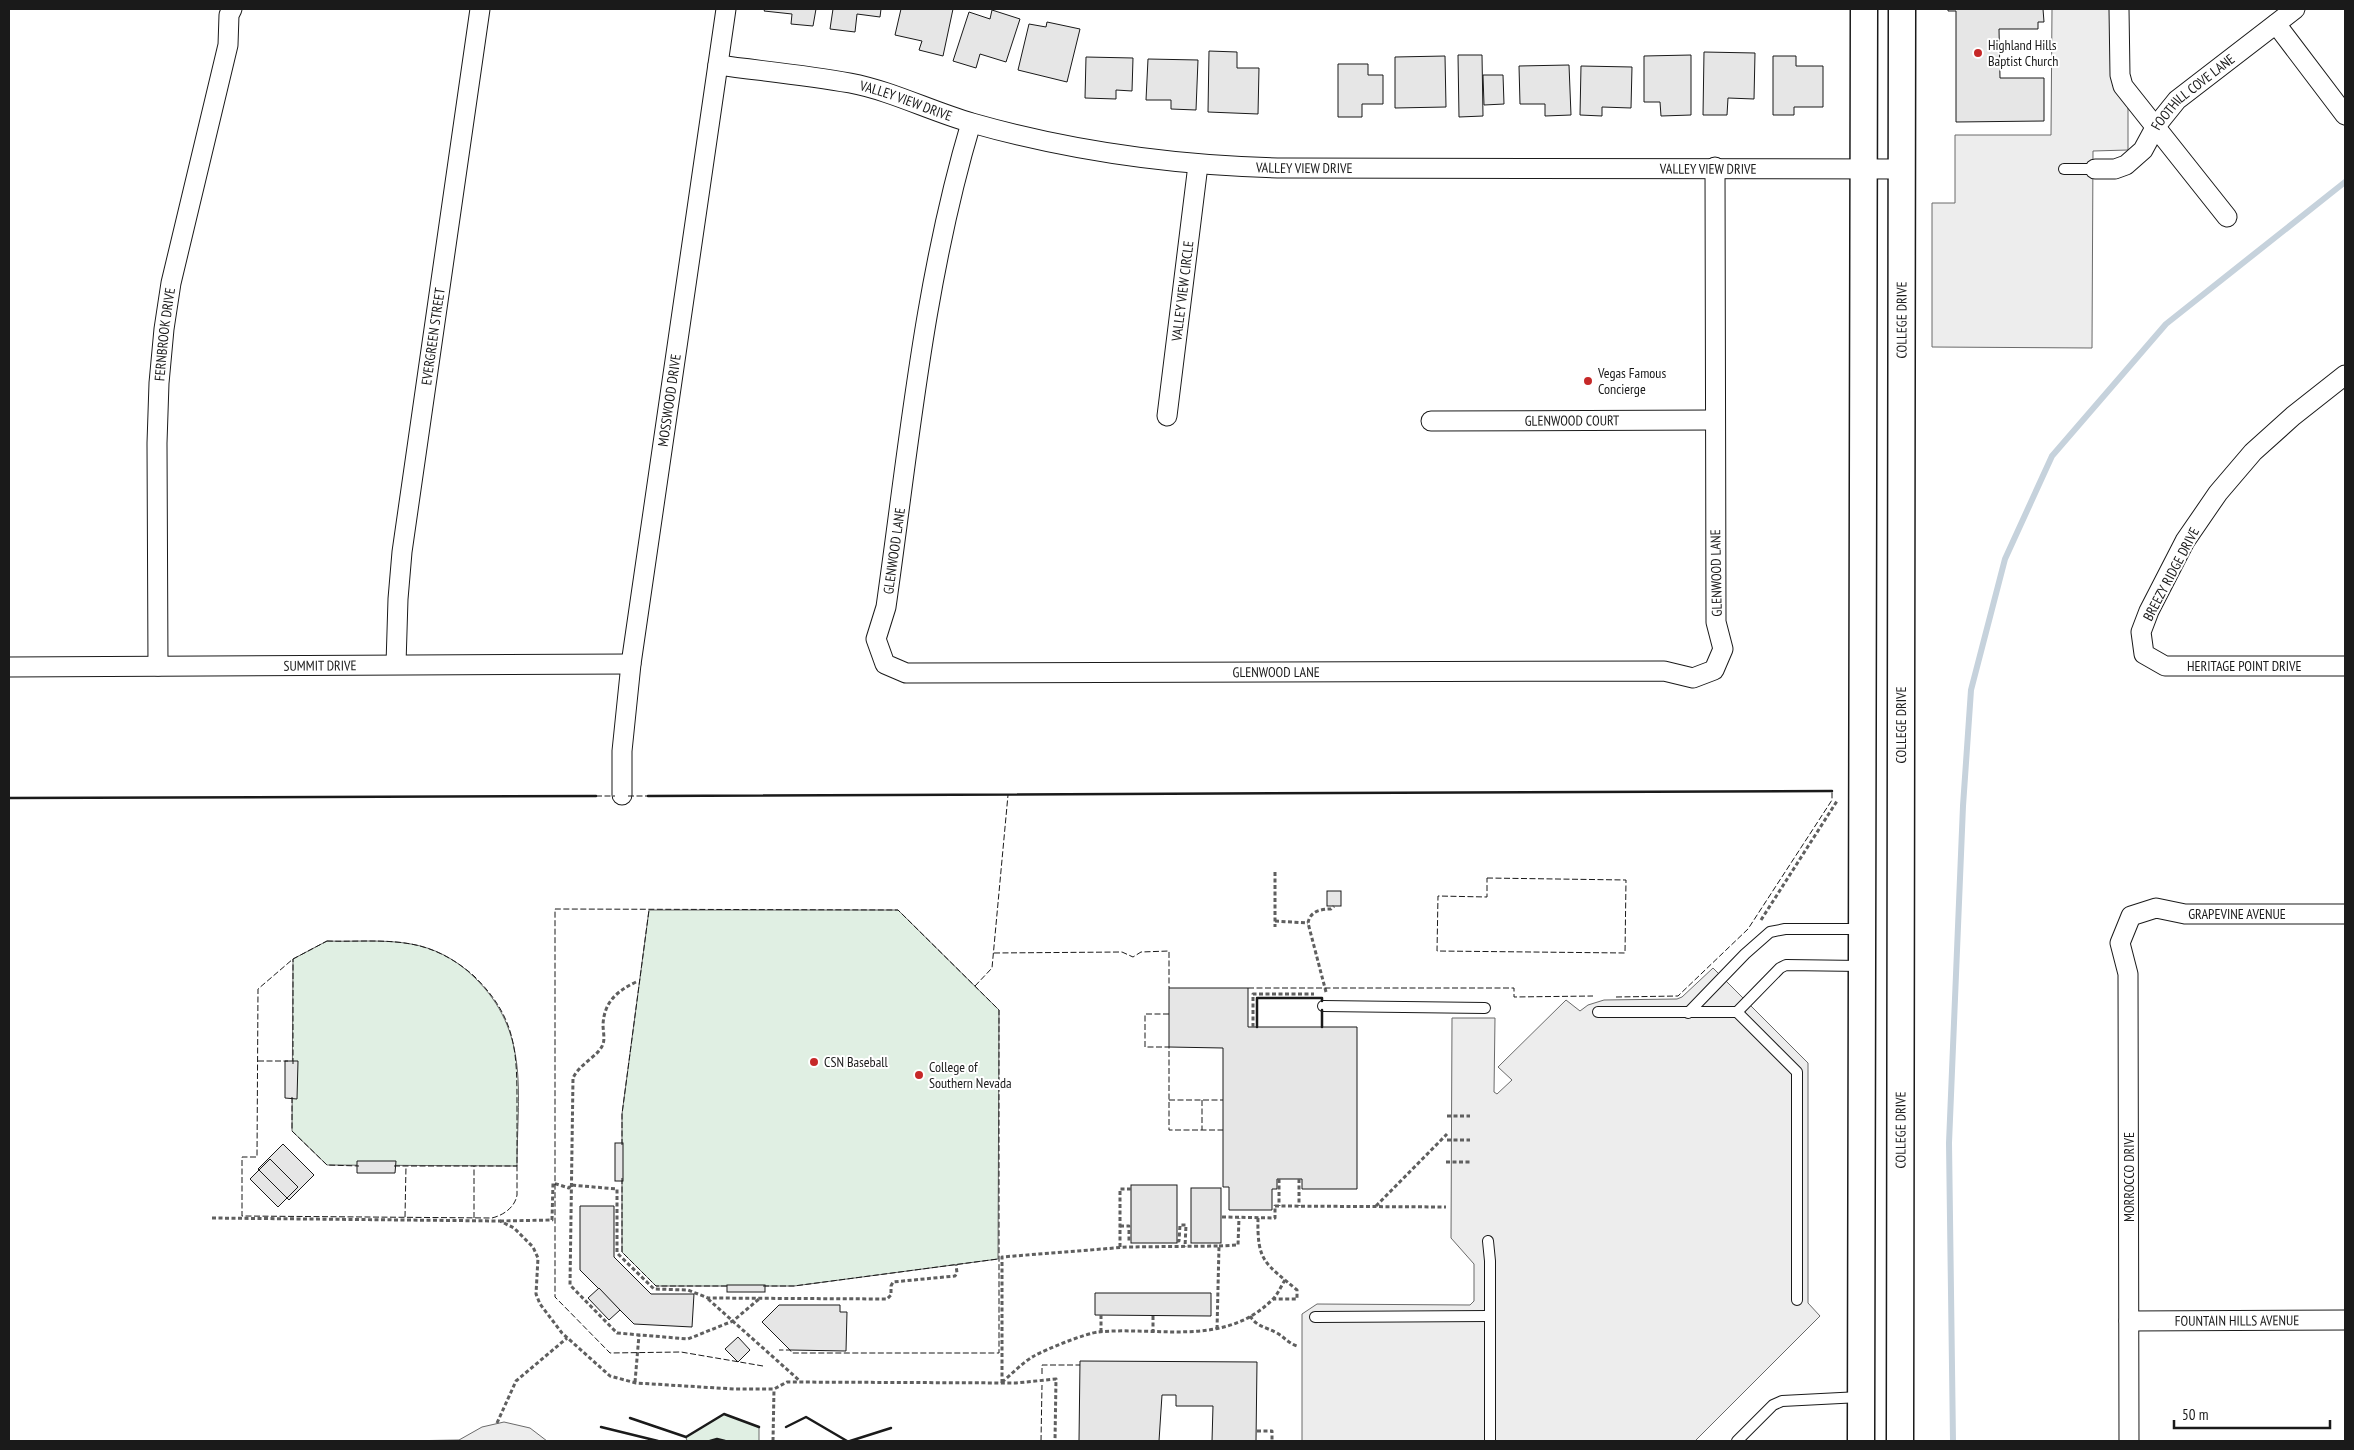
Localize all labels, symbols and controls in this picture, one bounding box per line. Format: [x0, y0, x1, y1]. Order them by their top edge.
place label: Highland Hills Baptist Church [1988, 36, 2058, 70]
marker: Highland Hills Baptist Church [1972, 47, 1984, 59]
street label: FOOTHILL COVE LANE [2147, 50, 2238, 133]
street label: VALLEY VIEW DRIVE [857, 76, 955, 125]
street label: VALLEY VIEW DRIVE [1254, 158, 1353, 177]
street label: VALLEY VIEW DRIVE [1659, 160, 1757, 178]
street label: VALLEY VIEW CIRCLE [1167, 240, 1198, 343]
street label: COLLEGE DRIVE [1893, 281, 1911, 359]
street label: FERNBROOK DRIVE [150, 286, 179, 382]
street label: EVERGREEN STREET [417, 286, 449, 386]
street label: MOSSWOOD DRIVE [654, 353, 685, 448]
place label: Vegas Famous Concierge [1597, 364, 1666, 398]
marker: Vegas Famous Concierge [1582, 375, 1594, 387]
street label: GLENWOOD COURT [1525, 411, 1620, 430]
street label: GLENWOOD LANE [879, 507, 909, 595]
street label: BREEZY RIDGE DRIVE [2139, 524, 2203, 624]
street label: GLENWOOD LANE [1706, 529, 1726, 617]
street label: SUMMIT DRIVE [283, 656, 357, 675]
street label: HERITAGE POINT DRIVE [2187, 657, 2301, 675]
street label: GLENWOOD LANE [1232, 663, 1320, 681]
street label: COLLEGE DRIVE [1892, 686, 1910, 764]
street label: GRAPEVINE AVENUE [2188, 905, 2286, 923]
place label: CSN Baseball [824, 1053, 889, 1071]
marker: CSN Baseball [808, 1056, 820, 1068]
place label: College of Southern Nevada [929, 1058, 1012, 1092]
marker: College of Southern Nevada [913, 1069, 925, 1081]
street label: COLLEGE DRIVE [1891, 1091, 1909, 1169]
street label: MORROCCO DRIVE [2120, 1132, 2138, 1222]
street label: FOUNTAIN HILLS AVENUE [2175, 1311, 2299, 1330]
scale bar [2174, 1398, 2330, 1430]
text: 50 m [2182, 1405, 2208, 1424]

